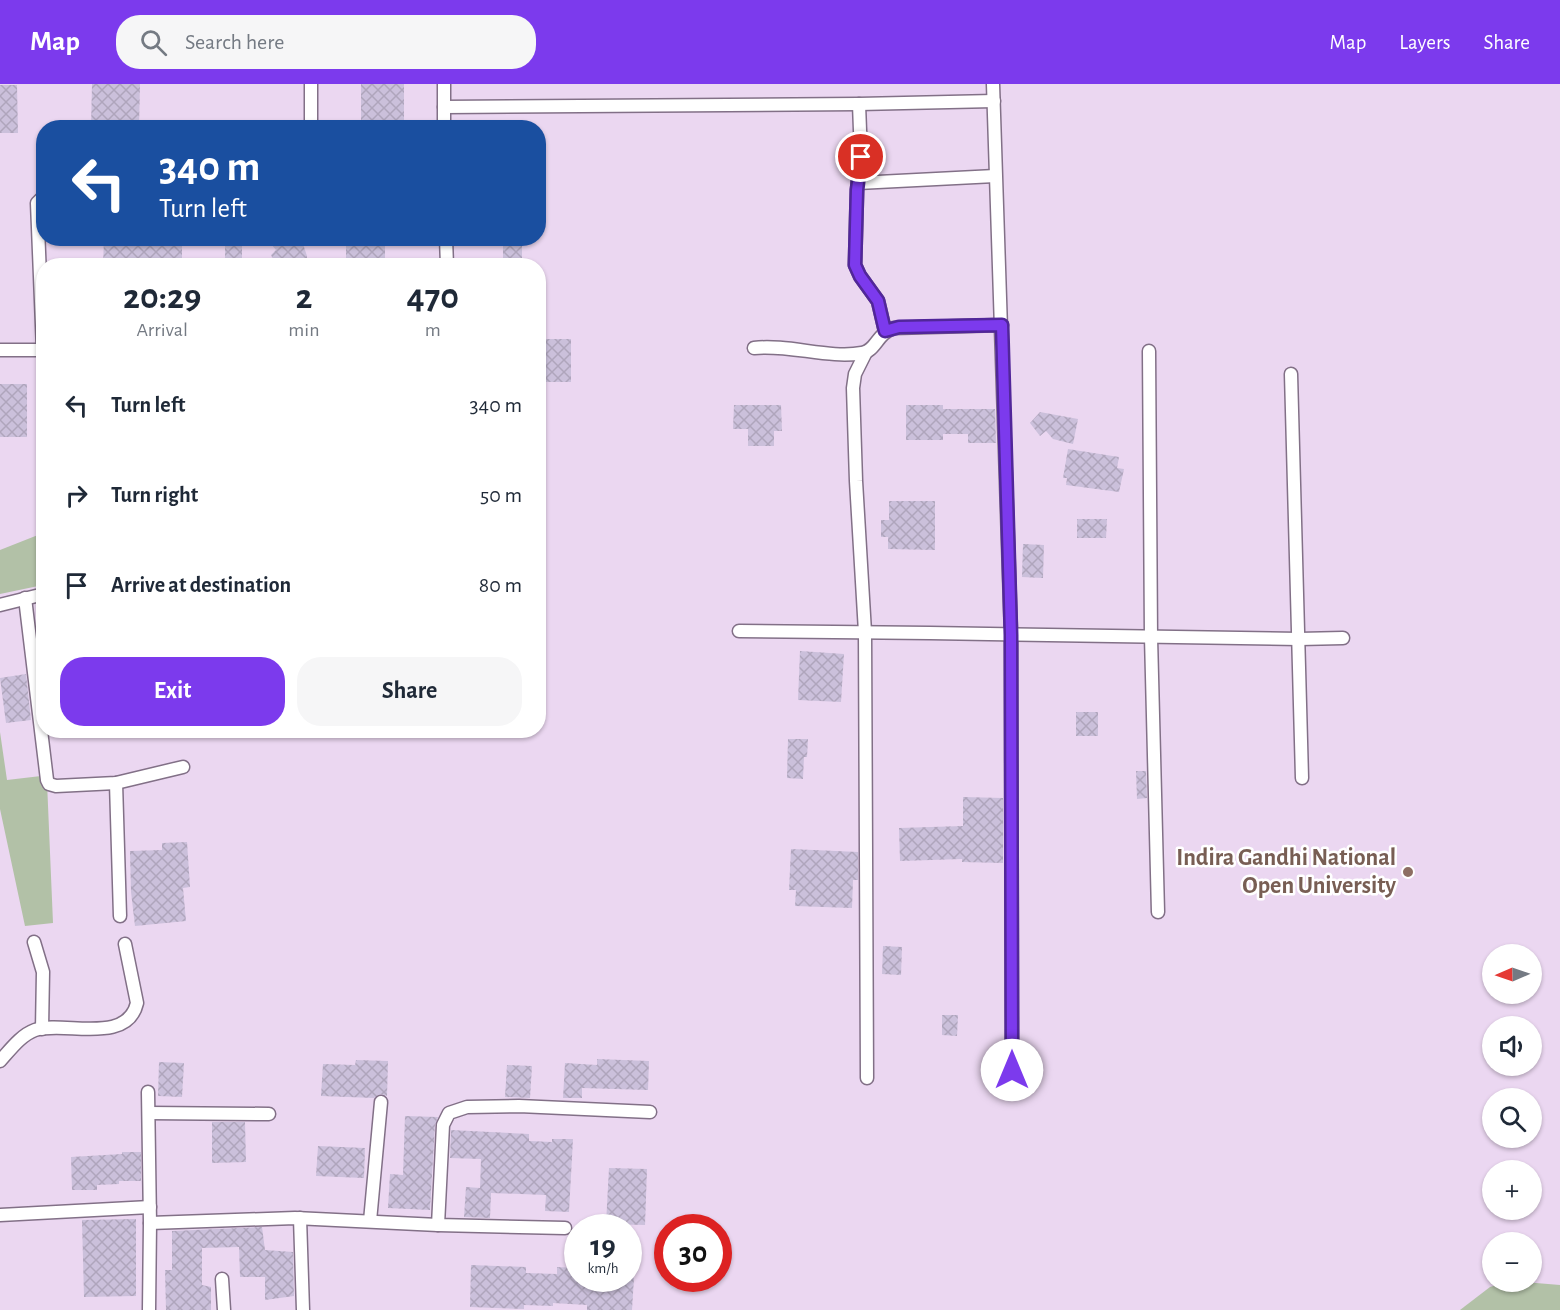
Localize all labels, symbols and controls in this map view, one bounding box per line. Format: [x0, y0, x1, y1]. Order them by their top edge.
search box [116, 15, 536, 69]
icon: search [137, 26, 170, 59]
text: Map [30, 28, 80, 56]
text: Search here [185, 31, 284, 53]
text: Map [1330, 32, 1366, 53]
text: Layers [1399, 32, 1450, 53]
text: Share [1483, 32, 1530, 53]
pin [835, 131, 886, 182]
icon: arrive [844, 140, 877, 173]
icon: left [60, 144, 138, 222]
text: 340 m [159, 146, 260, 188]
text: Turn left [159, 195, 247, 222]
text: 20:29 [123, 279, 201, 315]
text: 2 [295, 279, 312, 315]
text: 470 [407, 279, 459, 315]
text: Arrival [136, 320, 188, 340]
text: min [288, 320, 320, 340]
text: m [425, 320, 441, 340]
icon: left [60, 389, 93, 422]
text: Turn left [111, 394, 185, 416]
text: 340 m [470, 394, 522, 416]
icon: right [60, 479, 93, 512]
text: Turn right [111, 484, 198, 506]
text: 50 m [480, 484, 522, 506]
icon: arrive [60, 569, 93, 602]
text: Arrive at destination [111, 574, 291, 596]
text: 80 m [479, 574, 522, 596]
button: Exit [60, 657, 285, 726]
button: Share [297, 657, 522, 726]
place label: Indira Gandhi National Open University [1176, 846, 1396, 898]
marker: Indira Gandhi National Open University [1401, 865, 1415, 879]
north arrow [1482, 944, 1542, 1004]
map controls [1482, 944, 1542, 1292]
button: sound [1482, 1016, 1542, 1076]
position arrow [980, 1038, 1044, 1102]
button: search [1482, 1088, 1542, 1148]
button: + [1482, 1160, 1542, 1220]
speed limit sign: 30 [654, 1214, 732, 1292]
text: 19 [590, 1231, 616, 1261]
button: − [1482, 1232, 1542, 1292]
text: km/h [588, 1261, 618, 1276]

